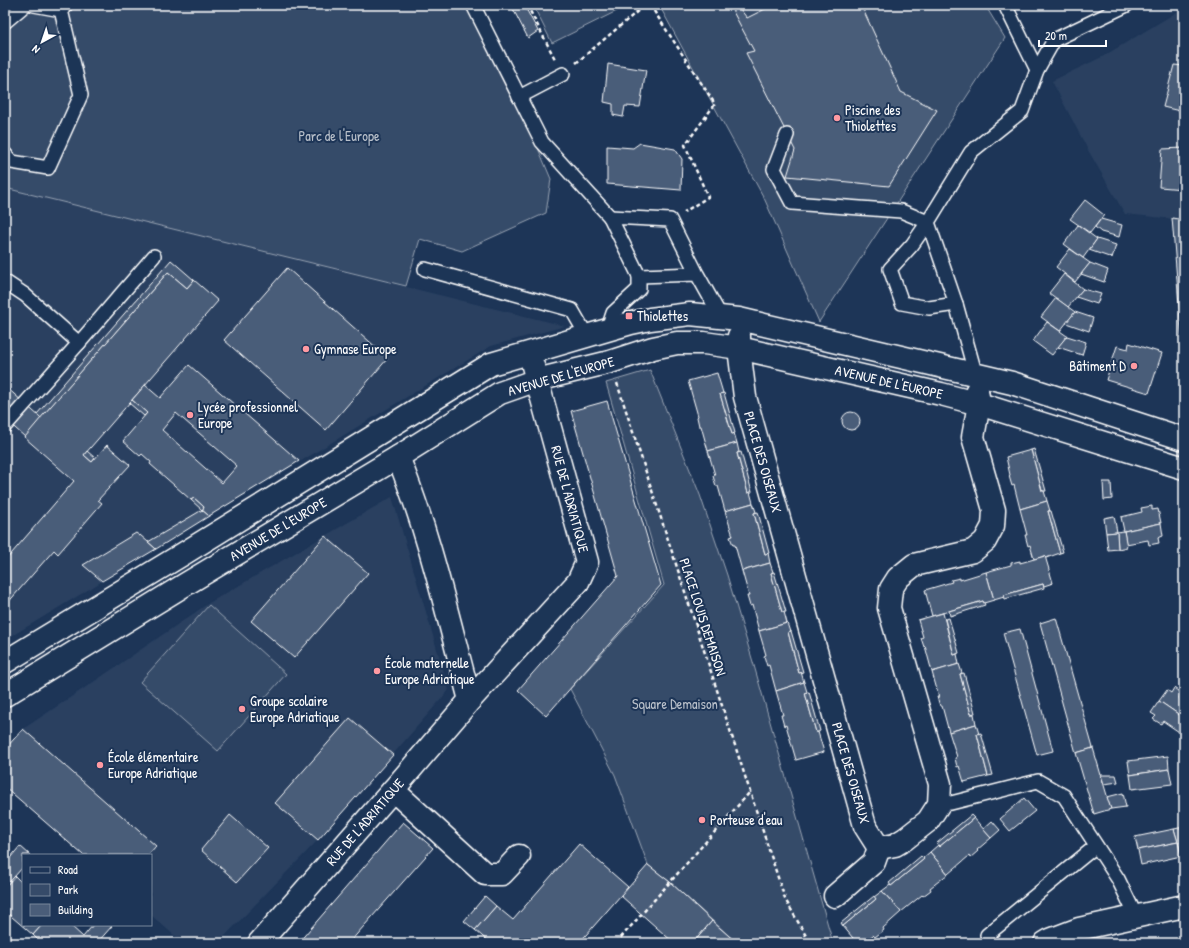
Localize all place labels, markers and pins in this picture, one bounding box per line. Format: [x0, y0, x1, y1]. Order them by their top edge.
place label: Piscine des Thiolettes [845, 100, 900, 135]
marker: Piscine des Thiolettes [832, 113, 842, 123]
place label: Thiolettes [637, 306, 688, 325]
marker: Thiolettes [624, 311, 634, 321]
place label: Gymnase Europe [314, 339, 397, 359]
marker: Gymnase Europe [301, 344, 311, 354]
place label: Bâtiment D [1069, 356, 1126, 375]
marker: Bâtiment D [1129, 361, 1139, 371]
place label: Lycée professionnel Europe [198, 397, 298, 433]
marker: Lycée professionnel Europe [185, 410, 195, 420]
place label: École maternelle Europe Adriatique [385, 653, 475, 689]
marker: École maternelle Europe Adriatique [372, 666, 382, 676]
place label: Groupe scolaire Europe Adriatique [250, 691, 340, 727]
marker: Groupe scolaire Europe Adriatique [237, 704, 247, 714]
place label: École élémentaire Europe Adriatique [108, 747, 199, 783]
marker: École élémentaire Europe Adriatique [95, 760, 105, 770]
place label: Porteuse d'eau [710, 810, 783, 829]
marker: Porteuse d'eau [697, 815, 707, 825]

